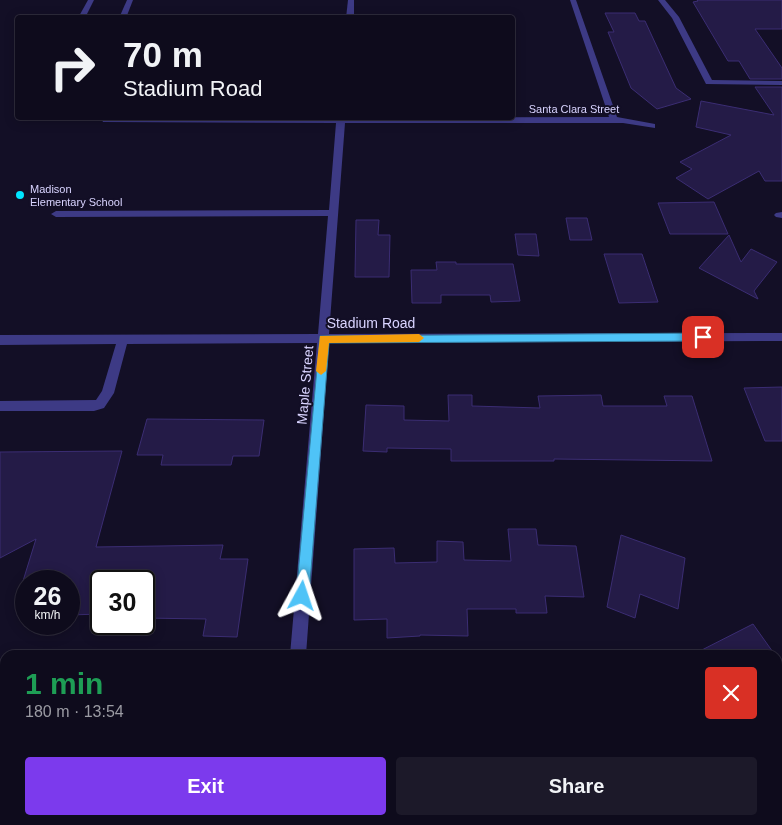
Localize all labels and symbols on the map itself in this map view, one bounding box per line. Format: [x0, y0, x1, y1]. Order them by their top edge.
street label: Santa Clara Street [529, 103, 619, 115]
place label: Madison Elementary School [30, 183, 122, 208]
marker: Madison Elementary School [14, 189, 26, 201]
street label: Stadium Road [327, 315, 415, 331]
pin [682, 316, 724, 358]
street label: Maple Street [294, 345, 316, 425]
position arrow [275, 569, 327, 621]
speed limit sign: 30 [90, 570, 155, 635]

